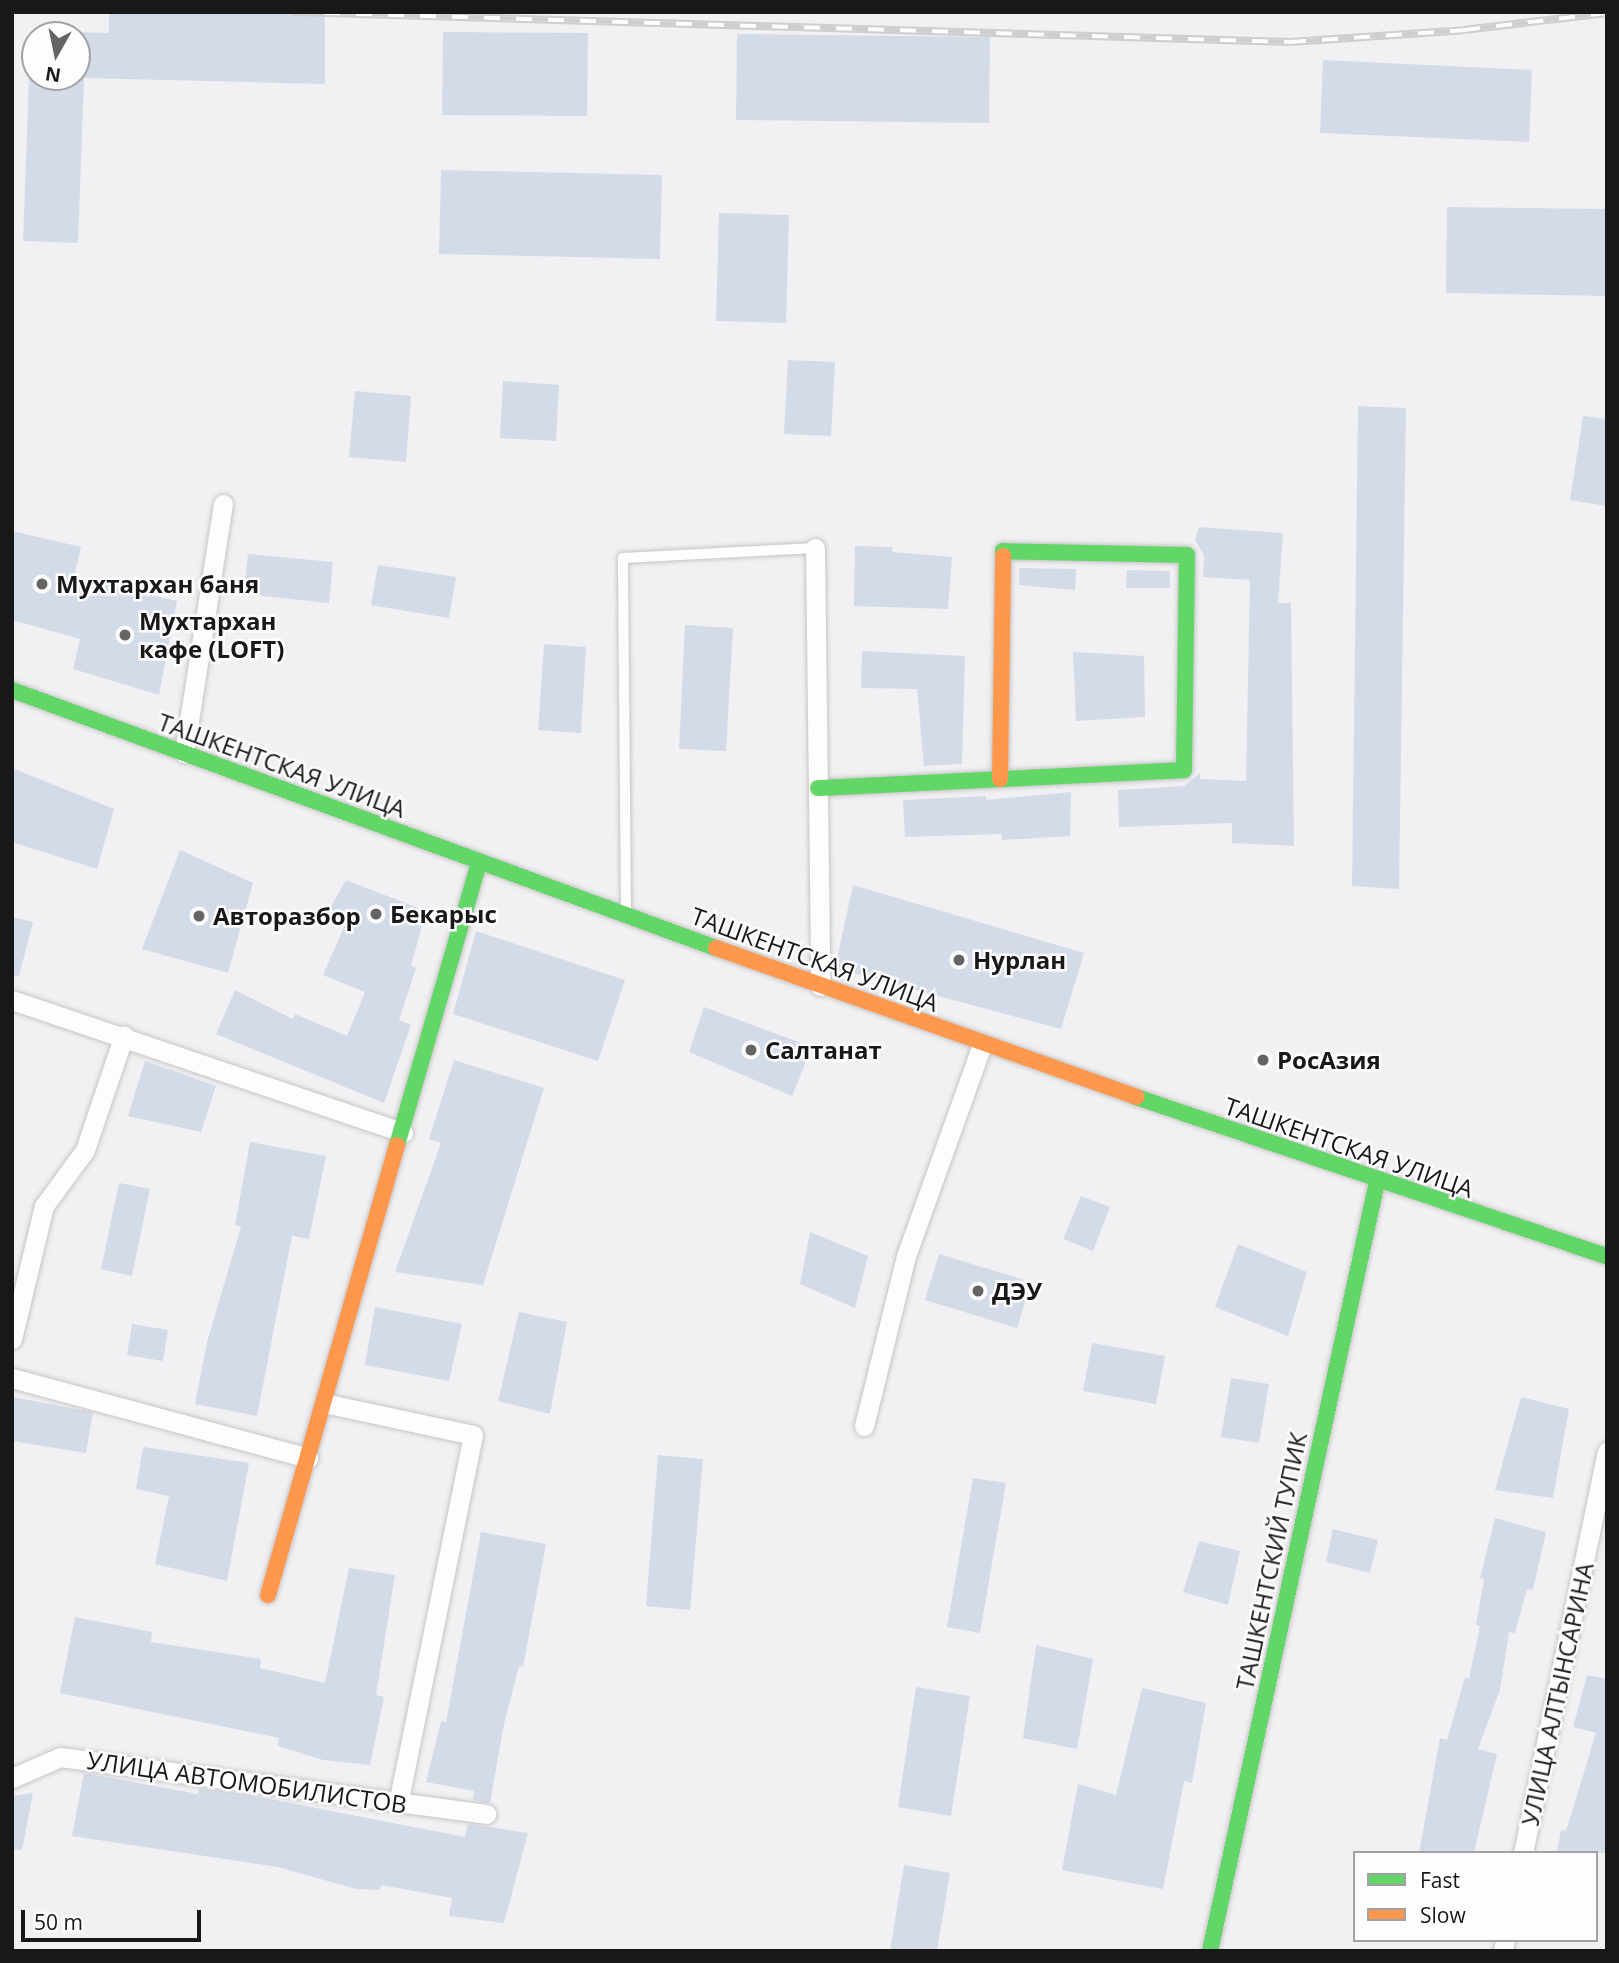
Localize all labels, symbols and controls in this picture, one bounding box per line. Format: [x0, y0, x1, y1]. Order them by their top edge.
north arrow [21, 21, 91, 91]
text: N [43, 61, 63, 89]
place label: Мухтархан баня [56, 570, 259, 598]
marker: Мухтархан баня [34, 576, 50, 592]
place label: Мухтархан кафе (LOFT) [139, 607, 284, 663]
marker: Мухтархан кафе (LOFT) [117, 627, 133, 643]
street label: ТАШКЕНТСКАЯ УЛИЦА [154, 707, 410, 823]
place label: Бекарыс [390, 900, 497, 928]
street label: ТАШКЕНТСКАЯ УЛИЦА [687, 901, 943, 1017]
place label: Авторазбор [213, 902, 361, 930]
marker: Бекарыс [368, 906, 384, 922]
marker: Авторазбор [191, 908, 207, 924]
place label: Нурлан [973, 946, 1066, 974]
marker: Нурлан [951, 952, 967, 968]
place label: Салтанат [765, 1036, 882, 1064]
marker: Салтанат [743, 1042, 759, 1058]
place label: РосАзия [1277, 1046, 1381, 1074]
marker: РосАзия [1255, 1052, 1271, 1068]
street label: ТАШКЕНТСКАЯ УЛИЦА [1221, 1091, 1477, 1203]
place label: ДЭУ [992, 1277, 1042, 1305]
marker: ДЭУ [970, 1283, 986, 1299]
street label: ТАШКЕНТСКИЙ ТУПИК [1230, 1429, 1312, 1693]
street label: УЛИЦА АЛТЫНСАРИНА [1515, 1560, 1599, 1828]
street label: УЛИЦА АВТОМОБИЛИСТОВ [85, 1745, 409, 1819]
legend [1353, 1851, 1598, 1942]
text: Fast [1420, 1866, 1460, 1894]
scale bar [24, 1896, 205, 1940]
text: Slow [1420, 1901, 1466, 1929]
text: 50 m [34, 1908, 83, 1936]

